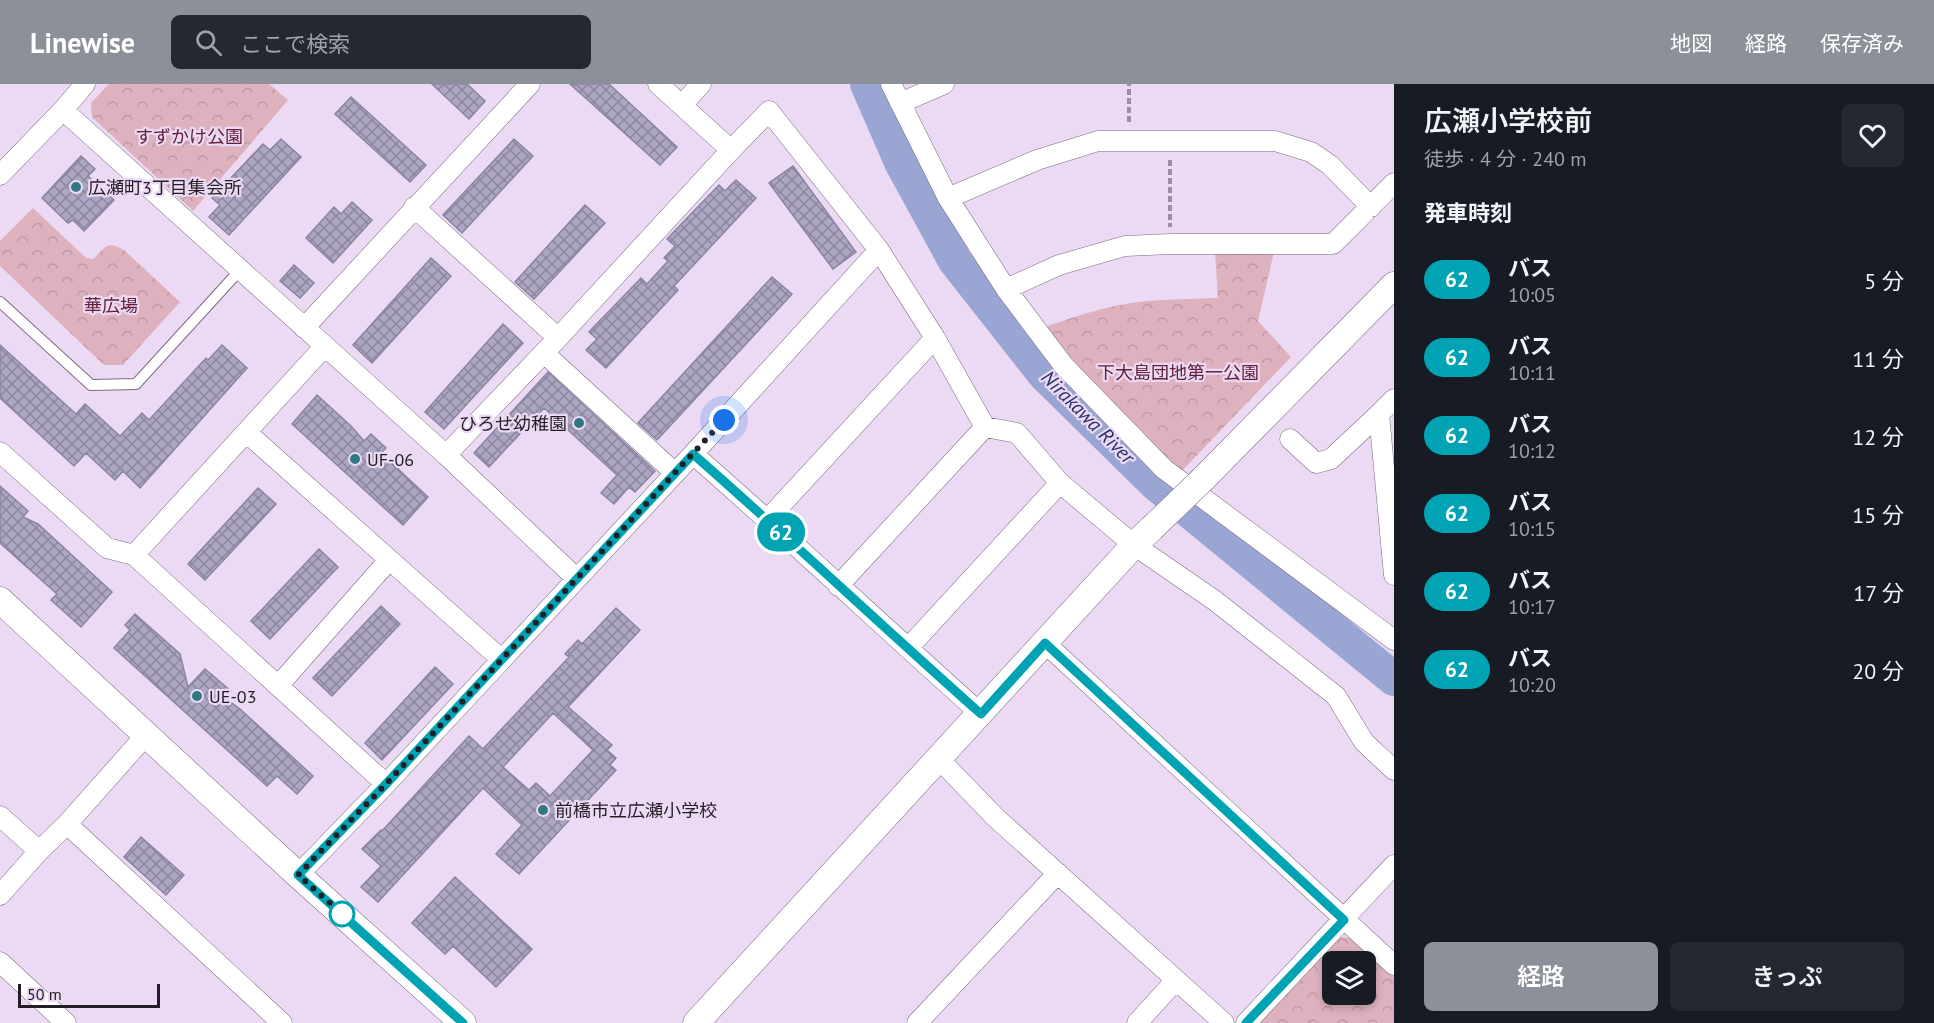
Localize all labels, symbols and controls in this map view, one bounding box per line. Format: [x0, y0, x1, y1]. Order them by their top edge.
search box [171, 15, 591, 69]
text: Linewise [30, 24, 135, 61]
icon: search [192, 26, 225, 59]
text: ここで検索 [240, 30, 350, 58]
text: 地図 [1670, 30, 1712, 57]
text: 経路 [1745, 30, 1787, 57]
text: 保存済み [1820, 30, 1904, 57]
text: 広瀬小学校前 [1424, 102, 1592, 139]
button: heart [1841, 104, 1904, 167]
park label: すずかけ公園 [135, 125, 243, 148]
text: 徒歩 · 4 分 · 240 m [1424, 146, 1587, 172]
place label: 広瀬町3丁目集会所 [88, 176, 242, 199]
marker: 広瀬町3丁目集会所 [69, 180, 83, 194]
text: 発車時刻 [1424, 199, 1512, 227]
text: バス [1508, 254, 1552, 282]
text: 62 [1445, 266, 1469, 293]
text: 5 分 [1864, 267, 1904, 295]
text: 10:05 [1508, 282, 1556, 308]
park label: 華広場 [84, 294, 138, 317]
text: バス [1508, 332, 1552, 360]
text: 62 [1445, 344, 1469, 371]
text: 11 分 [1852, 345, 1904, 373]
text: 10:11 [1508, 360, 1556, 386]
park label: 下大島団地第一公園 [1097, 361, 1259, 384]
water label: Nirakawa River [1036, 365, 1141, 470]
your location [709, 405, 739, 435]
text: バス [1508, 410, 1552, 438]
place label: ひろせ幼稚園 [459, 412, 567, 435]
marker: ひろせ幼稚園 [572, 416, 586, 430]
text: 62 [1445, 422, 1469, 449]
text: 12 分 [1852, 423, 1904, 451]
text: 10:12 [1508, 438, 1556, 464]
place label: UF-06 [367, 448, 414, 471]
marker: UF-06 [348, 452, 362, 466]
text: バス [1508, 488, 1552, 516]
text: 62 [1445, 500, 1469, 527]
text: 15 分 [1852, 501, 1904, 529]
line badge: 62 [754, 512, 808, 552]
text: 10:15 [1508, 516, 1556, 542]
text: 62 [769, 519, 793, 546]
text: バス [1508, 566, 1552, 594]
text: 62 [1445, 578, 1469, 605]
text: 17 分 [1853, 579, 1904, 607]
text: 10:17 [1508, 594, 1556, 620]
text: バス [1508, 644, 1552, 672]
text: 62 [1445, 656, 1469, 683]
text: 20 分 [1852, 657, 1904, 685]
text: 10:20 [1508, 672, 1556, 698]
place label: UE-03 [209, 685, 256, 708]
marker: UE-03 [190, 689, 204, 703]
place label: 前橋市立広瀬小学校 [555, 799, 717, 822]
marker: 前橋市立広瀬小学校 [536, 803, 550, 817]
unlabelled marker [329, 901, 355, 927]
button: 経路 [1424, 942, 1658, 1011]
button: きっぷ [1670, 942, 1904, 1011]
map controls [1322, 951, 1376, 1005]
button: layers [1322, 951, 1376, 1005]
scale bar [18, 981, 160, 1008]
text: 50 m [27, 984, 62, 1004]

